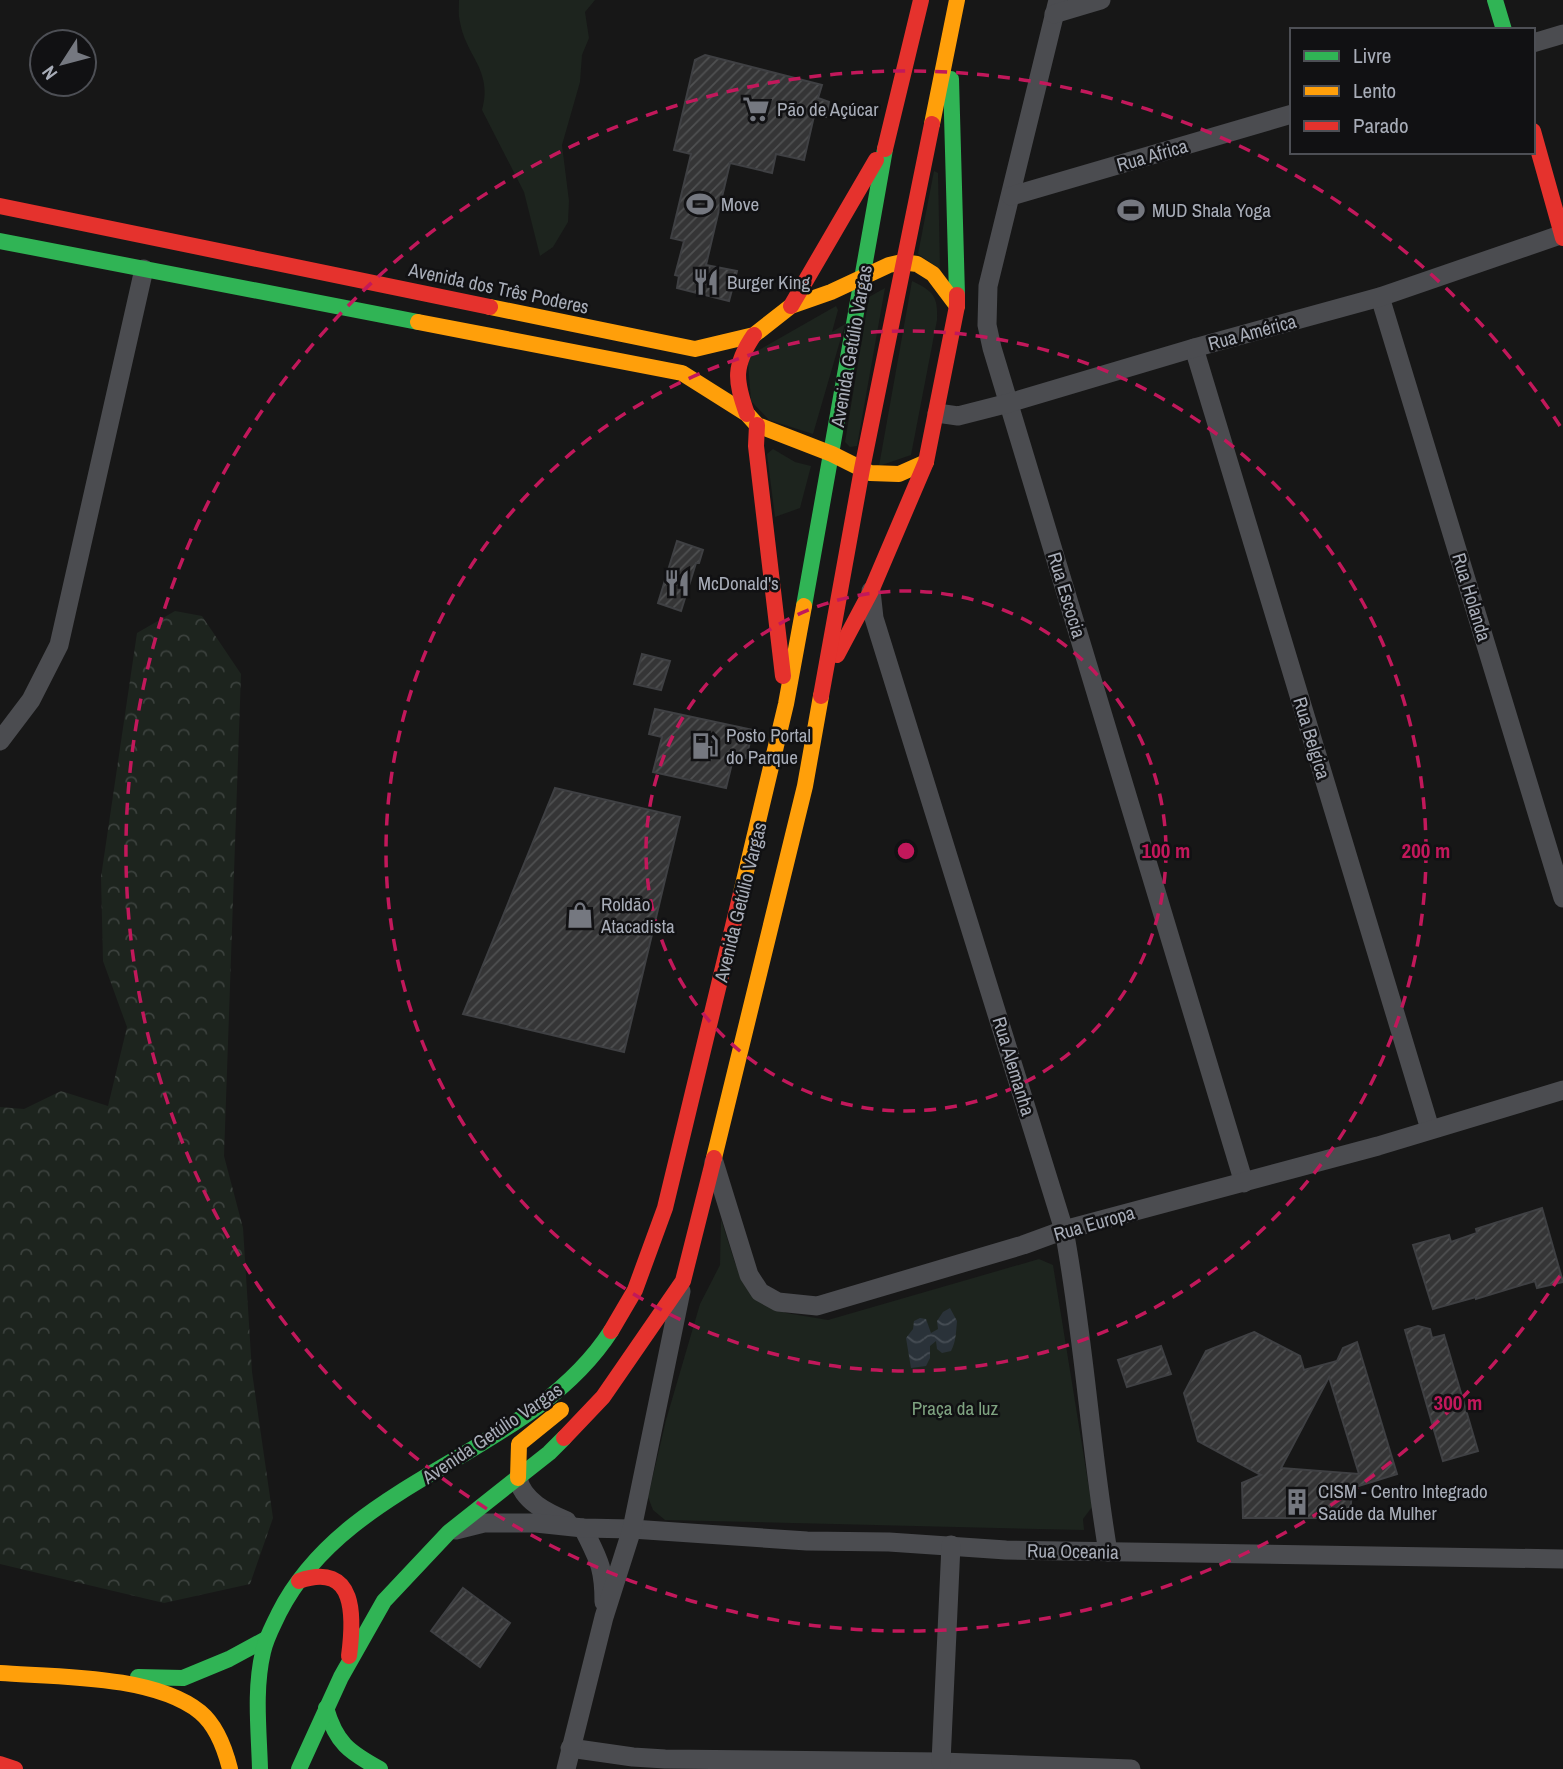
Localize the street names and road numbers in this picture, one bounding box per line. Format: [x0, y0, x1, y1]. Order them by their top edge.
street label: Rua Africa [1113, 132, 1191, 178]
street label: Avenida dos Três Poderes [406, 256, 592, 320]
street label: Avenida Getúlio Vargas [824, 263, 878, 430]
street label: Rua América [1205, 308, 1299, 356]
street label: Rua Escocia [1042, 549, 1092, 641]
street label: Rua Holanda [1446, 550, 1498, 645]
street label: Rua Belgica [1287, 694, 1337, 783]
street label: Avenida Getúlio Vargas [707, 819, 773, 986]
street label: Rua Alemanha [987, 1013, 1041, 1119]
street label: Rua Europa [1050, 1199, 1138, 1247]
street label: Avenida Getúlio Vargas [416, 1376, 567, 1490]
street label: Rua Oceania [1027, 1537, 1119, 1565]

